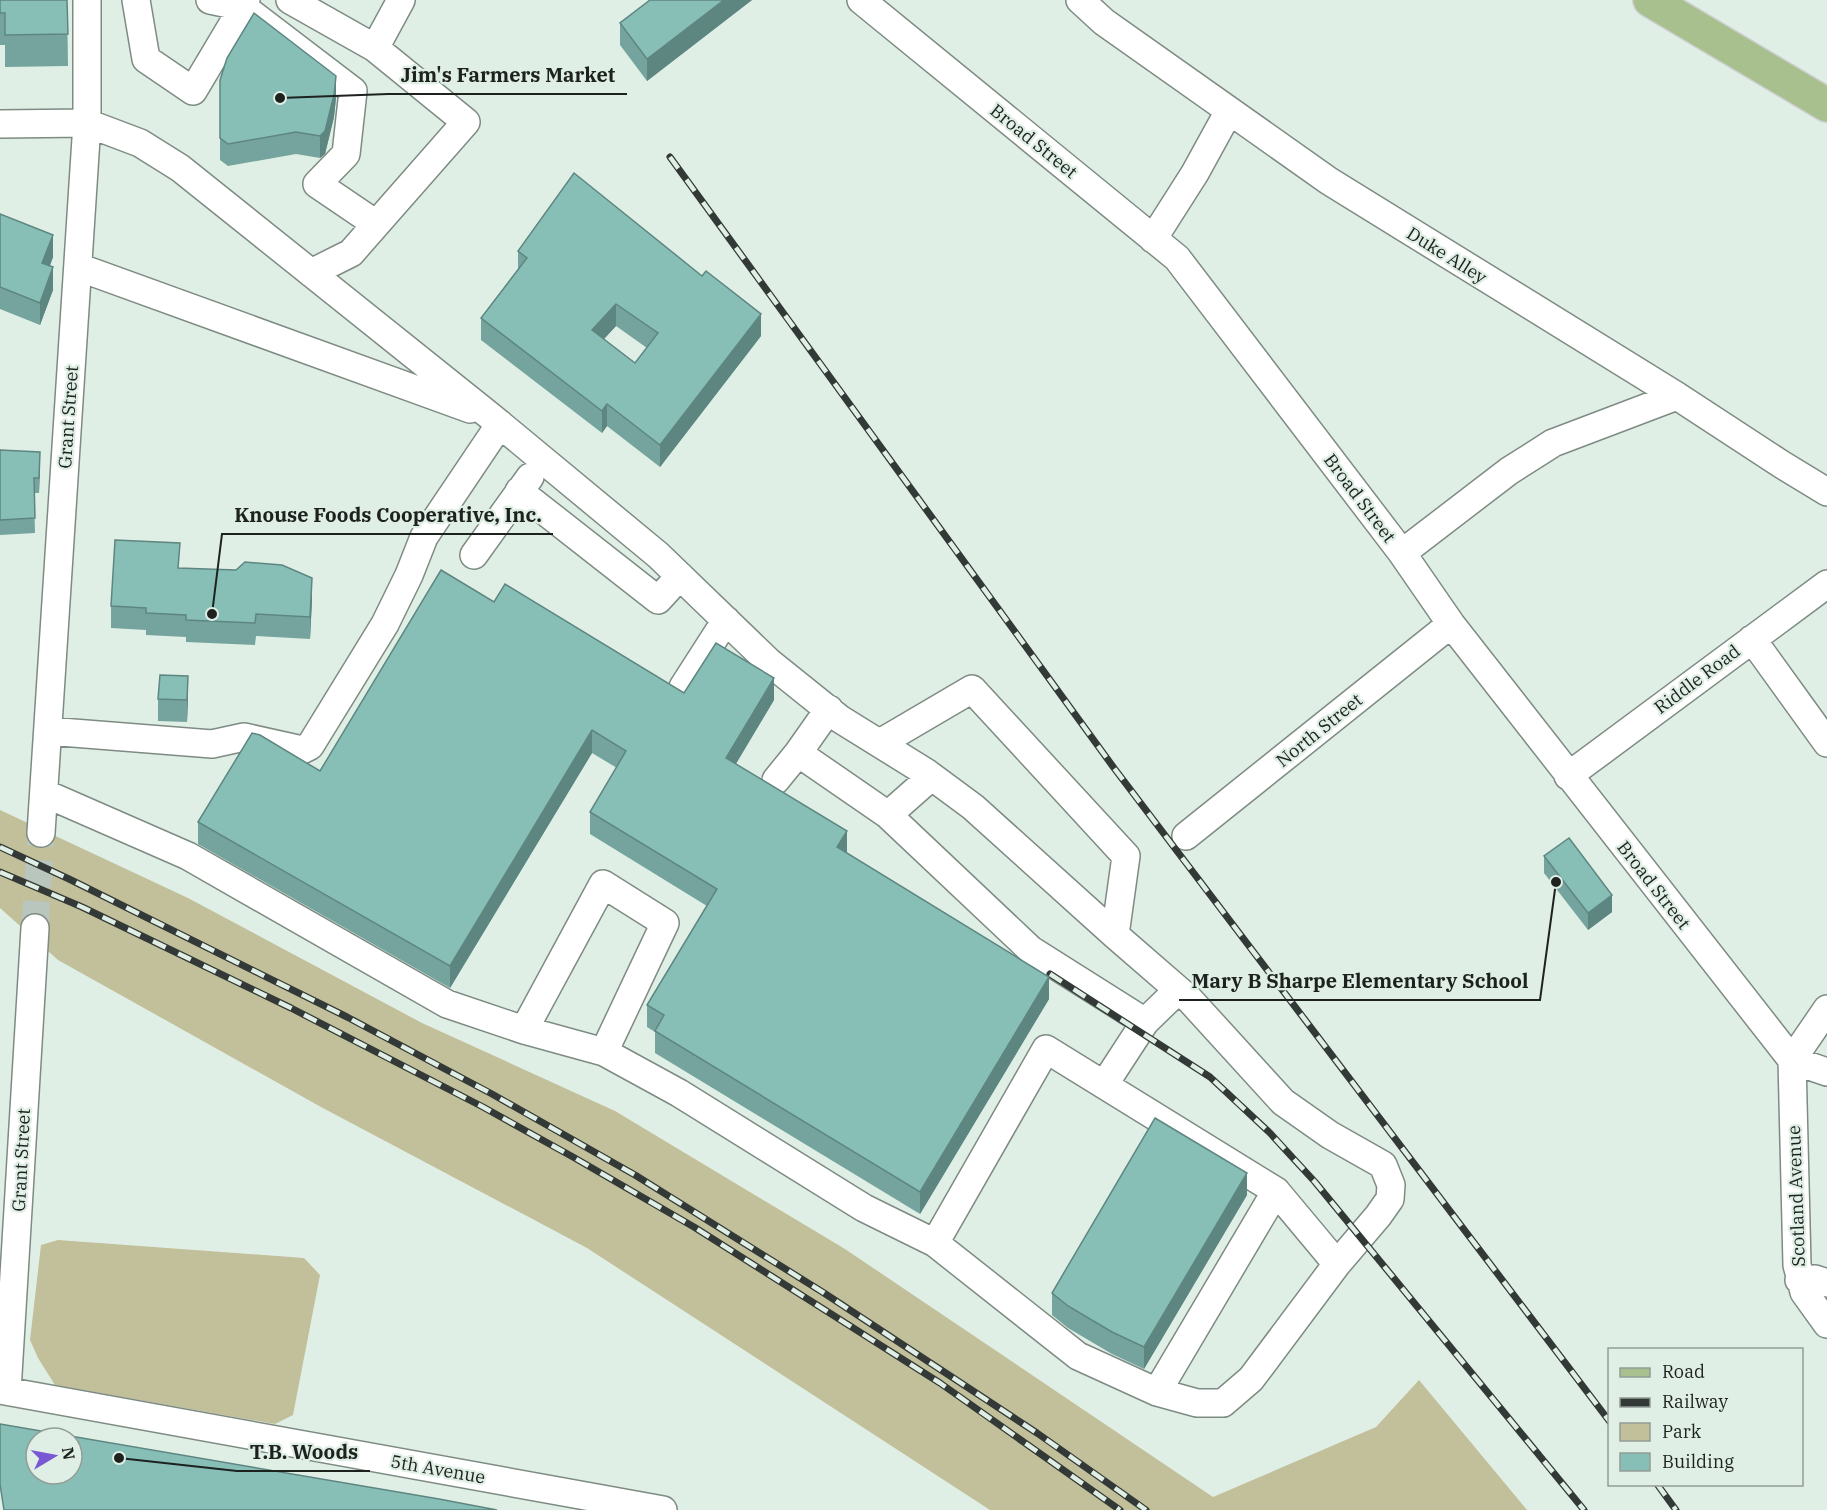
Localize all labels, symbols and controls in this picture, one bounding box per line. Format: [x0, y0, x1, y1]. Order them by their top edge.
callout: Jim's Farmers Market [388, 56, 627, 94]
text: Jim's Farmers Market [401, 61, 616, 88]
street label: Broad Street [986, 99, 1082, 183]
street label: Duke Alley [1403, 221, 1492, 289]
street label: Grant Street [53, 365, 83, 469]
street label: Broad Street [1319, 449, 1401, 547]
callout: Knouse Foods Cooperative, Inc. [222, 496, 553, 534]
text: Knouse Foods Cooperative, Inc. [234, 501, 542, 528]
street label: Riddle Road [1649, 639, 1745, 719]
street label: North Street [1271, 688, 1367, 772]
street label: Broad Street [1612, 836, 1696, 934]
callout: Mary B Sharpe Elementary School [1179, 962, 1540, 1000]
text: Mary B Sharpe Elementary School [1192, 967, 1528, 994]
street label: Grant Street [7, 1108, 35, 1212]
street label: Scotland Avenue [1782, 1125, 1810, 1267]
legend [1608, 1348, 1803, 1486]
text: Road [1662, 1360, 1705, 1383]
text: Railway [1662, 1390, 1728, 1413]
text: Park [1662, 1420, 1702, 1443]
north arrow [24, 1426, 84, 1486]
callout: T.B. Woods [237, 1433, 370, 1471]
text: T.B. Woods [250, 1438, 358, 1465]
text: N [58, 1445, 80, 1461]
street label: 5th Avenue [389, 1449, 487, 1489]
text: Building [1662, 1450, 1734, 1473]

